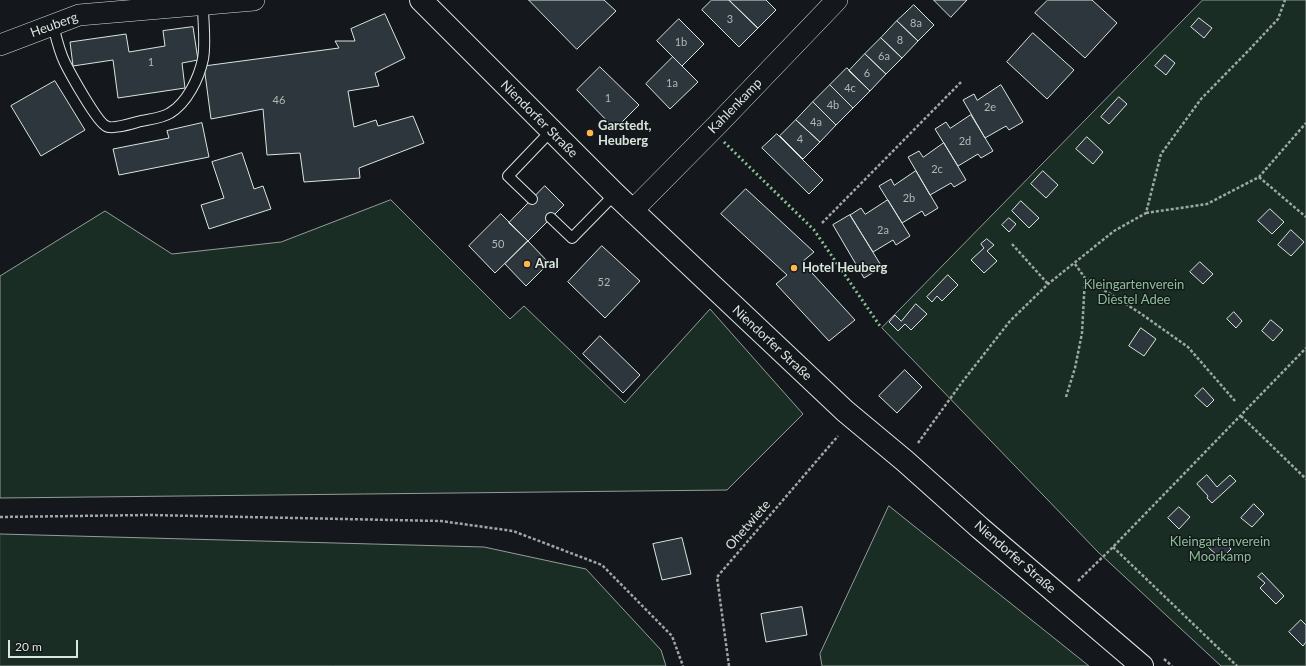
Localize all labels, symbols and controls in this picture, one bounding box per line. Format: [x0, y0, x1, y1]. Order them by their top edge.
street label: Heuberg [28, 9, 80, 41]
house number: 3 [727, 12, 733, 26]
house number: 8a [910, 16, 922, 30]
house number: 8 [897, 33, 903, 47]
house number: 1b [675, 35, 687, 49]
house number: 6a [878, 49, 890, 63]
house number: 1 [148, 55, 154, 69]
house number: 6 [864, 66, 870, 80]
street label: Kahlenkamp [705, 75, 765, 137]
house number: 1a [666, 76, 678, 90]
street label: Niendorfer Straße [497, 77, 581, 161]
house number: 4c [844, 81, 856, 95]
house number: 1 [605, 91, 611, 105]
house number: 46 [273, 93, 285, 107]
house number: 4b [827, 98, 839, 112]
house number: 2e [984, 100, 996, 114]
house number: 4a [810, 115, 822, 129]
place label: Garstedt, Heuberg [598, 118, 652, 149]
marker: Garstedt, Heuberg [585, 128, 595, 138]
house number: 4 [797, 132, 803, 146]
house number: 2d [959, 134, 971, 148]
house number: 2c [931, 162, 943, 176]
house number: 2b [903, 191, 915, 205]
house number: 2a [877, 223, 889, 237]
house number: 50 [492, 237, 504, 251]
place label: Aral [535, 256, 559, 272]
marker: Aral [522, 259, 532, 269]
place label: Hotel Heuberg [802, 260, 887, 276]
marker: Hotel Heuberg [789, 263, 799, 273]
house number: 52 [598, 275, 610, 289]
park label: Kleingartenverein Diestel Adee [1084, 277, 1184, 308]
street label: Niendorfer Straße [729, 302, 815, 384]
street label: Ohetwiete [722, 497, 774, 553]
street label: Niendorfer Straße [971, 517, 1059, 597]
park label: Kleingartenverein Moorkamp [1170, 534, 1270, 565]
scale bar [10, 632, 80, 658]
text: 20 m [15, 639, 42, 654]

